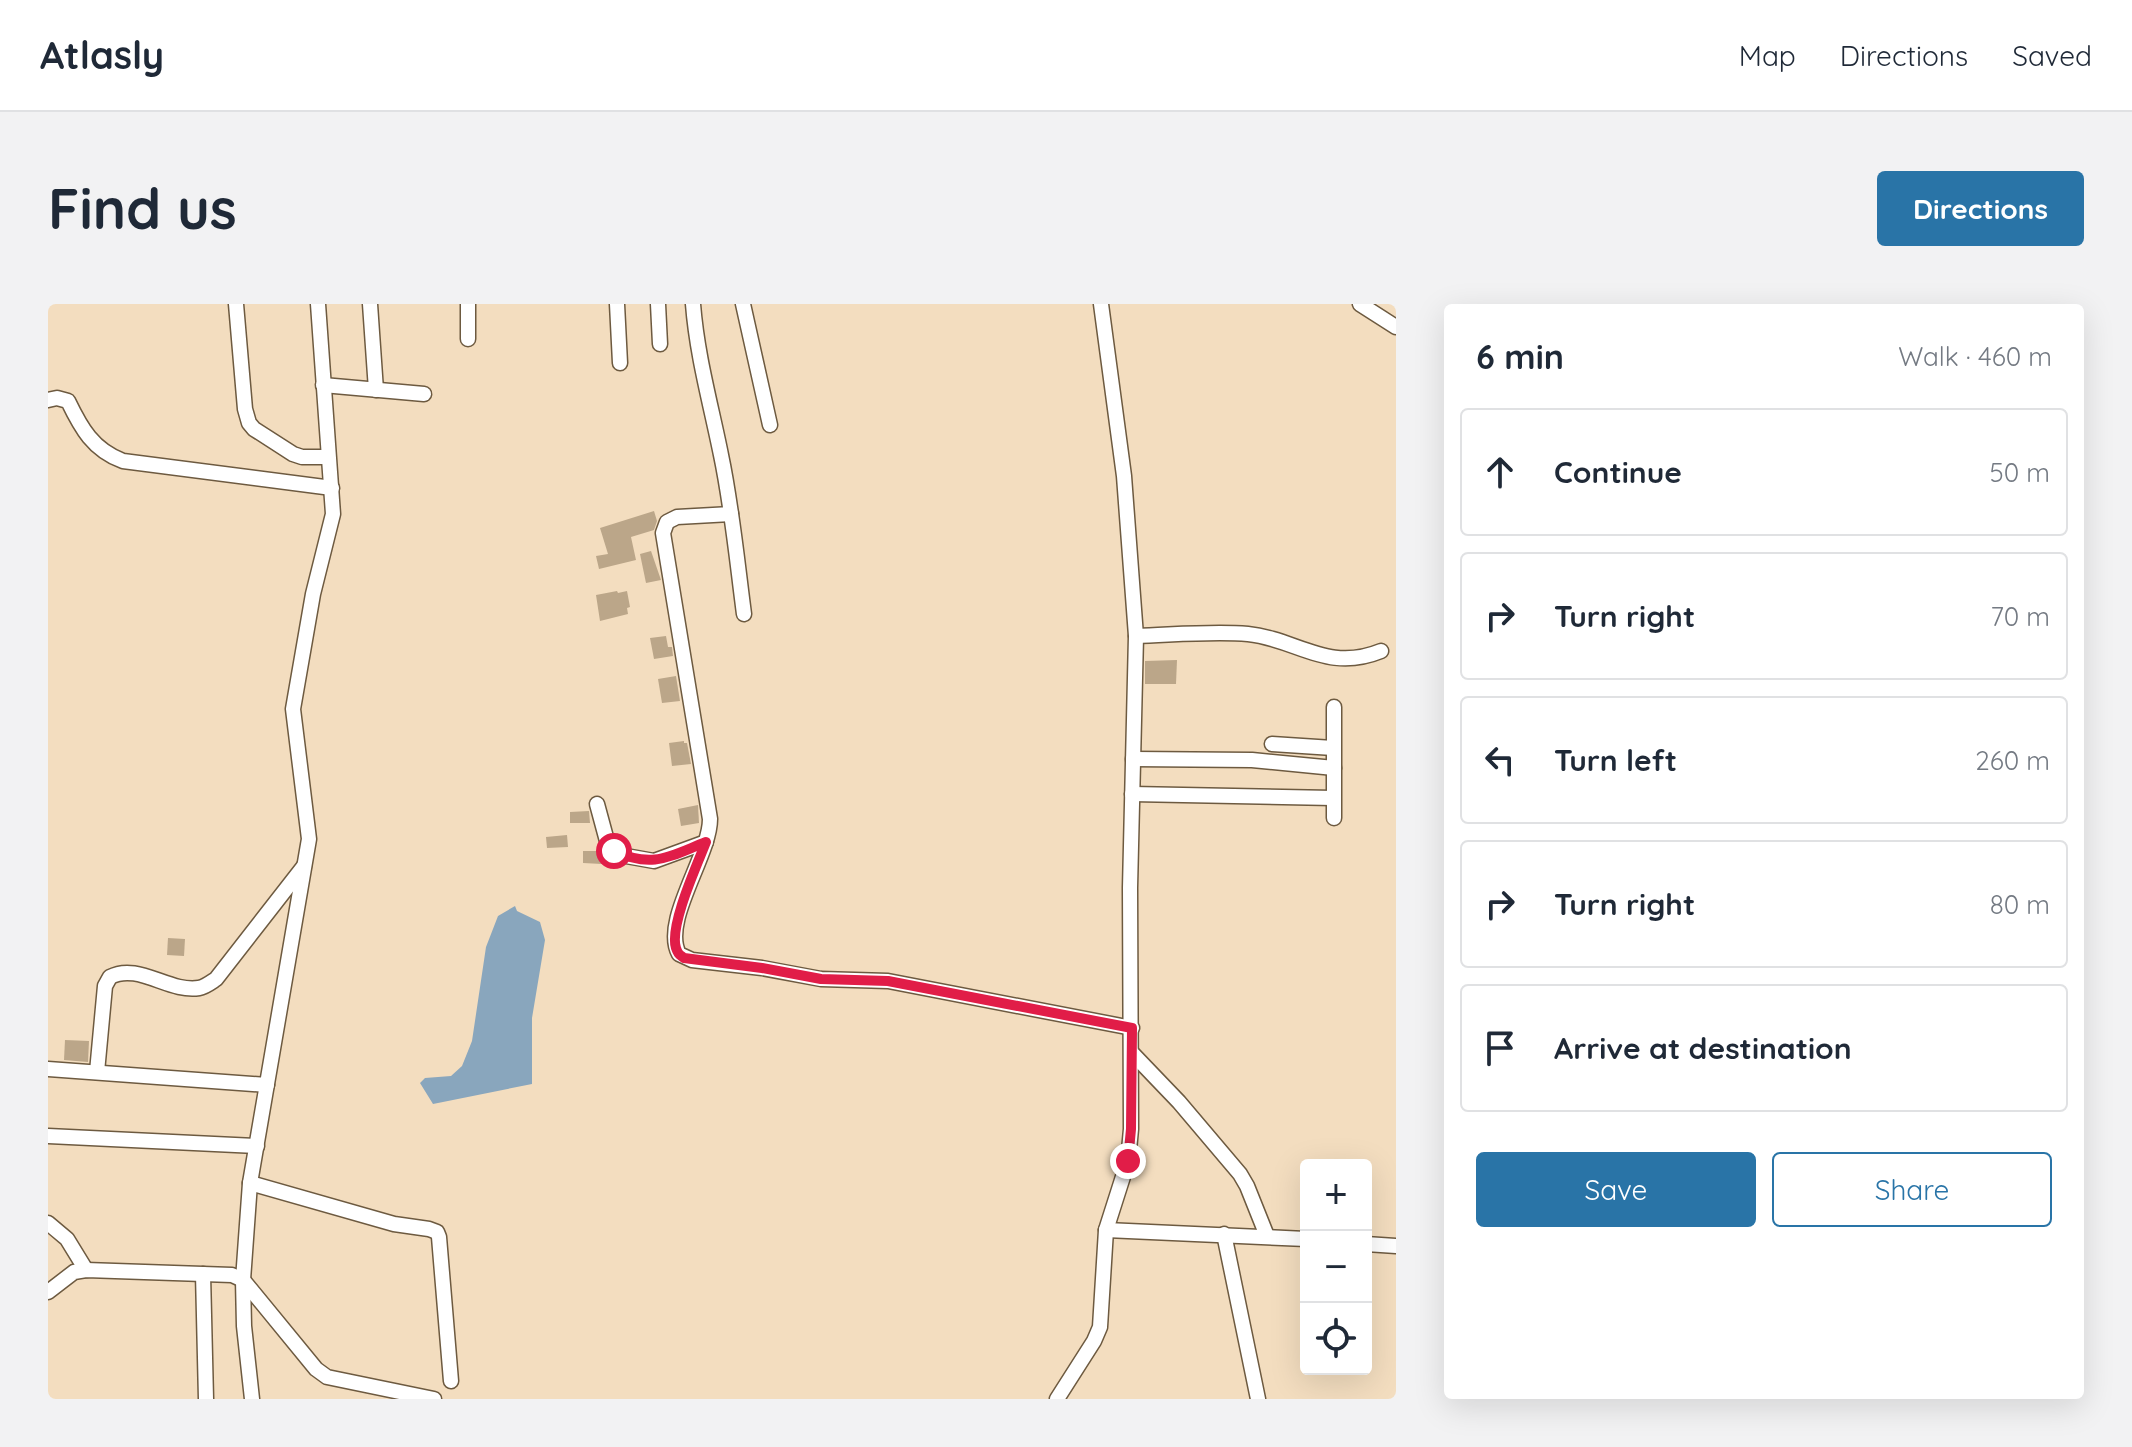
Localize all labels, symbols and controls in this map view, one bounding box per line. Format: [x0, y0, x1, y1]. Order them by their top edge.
text: Atlasly [40, 31, 164, 79]
text: Map [1739, 38, 1796, 73]
text: Directions [1840, 38, 1968, 73]
text: Saved [2012, 38, 2092, 73]
button: Directions [1877, 171, 2084, 246]
text: Find us [48, 173, 237, 243]
text: 6 min [1476, 335, 1564, 378]
text: Walk · 460 m [1898, 340, 2052, 373]
icon: ahead [1478, 450, 1522, 494]
text: Continue [1554, 453, 1682, 491]
text: 50 m [1990, 456, 2050, 489]
icon: right [1478, 594, 1522, 638]
text: Turn right [1554, 597, 1695, 635]
text: 70 m [1990, 600, 2050, 633]
icon: left [1478, 738, 1522, 782]
text: Turn left [1554, 741, 1677, 779]
text: 260 m [1975, 744, 2050, 777]
route start [596, 833, 632, 869]
icon: right [1478, 882, 1522, 926]
text: Turn right [1554, 885, 1695, 923]
text: 80 m [1990, 888, 2050, 921]
icon: arrive [1478, 1026, 1522, 1070]
text: Arrive at destination [1554, 1029, 1852, 1067]
route end [1110, 1143, 1146, 1179]
button: Save [1476, 1152, 1756, 1227]
button: Share [1772, 1152, 2052, 1227]
map controls [1300, 1159, 1372, 1375]
button: + [1300, 1159, 1372, 1231]
button: − [1300, 1231, 1372, 1303]
button: locate [1300, 1303, 1372, 1375]

